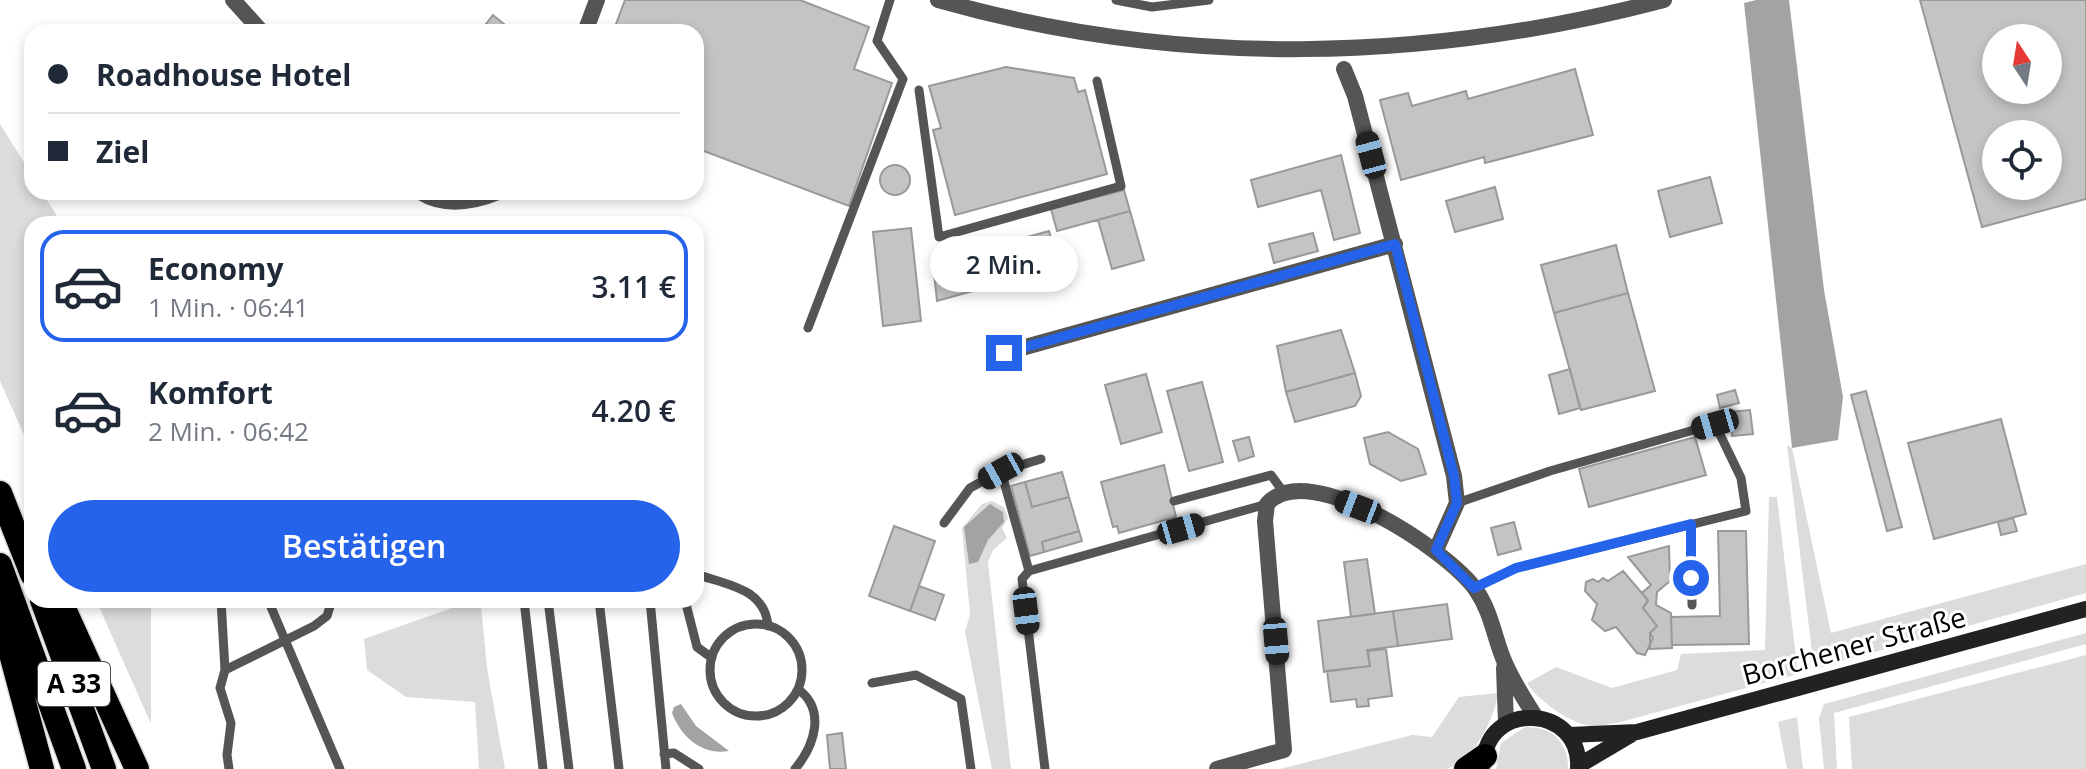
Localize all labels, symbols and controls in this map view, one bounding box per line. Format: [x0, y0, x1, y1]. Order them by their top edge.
north arrow [1982, 24, 2062, 104]
map controls [1982, 24, 2062, 200]
text: Roadhouse Hotel [96, 54, 351, 95]
button: locate [1982, 120, 2062, 200]
car [1353, 129, 1389, 181]
text: Ziel [96, 131, 149, 172]
callout: 2 Min. [930, 237, 1078, 293]
text: 2 Min. [966, 246, 1042, 282]
text: Economy [148, 248, 284, 289]
icon: car [52, 250, 124, 322]
text: 3.11 € [591, 266, 676, 307]
text: 1 Min. · 06:41 [148, 289, 309, 325]
route end [986, 335, 1022, 371]
text: Komfort [148, 372, 273, 413]
icon: car [52, 374, 124, 446]
text: 4.20 € [591, 390, 676, 431]
car [1689, 406, 1741, 442]
text: 2 Min. · 06:42 [148, 413, 309, 449]
car [974, 449, 1028, 493]
car [1331, 487, 1385, 527]
button: Bestätigen [48, 500, 680, 592]
car [1155, 511, 1207, 547]
route start [1673, 560, 1709, 596]
car [1011, 586, 1041, 636]
street label: Borchener Straße [1738, 597, 1970, 693]
car [1262, 616, 1290, 666]
road number: A 33 [38, 662, 110, 706]

